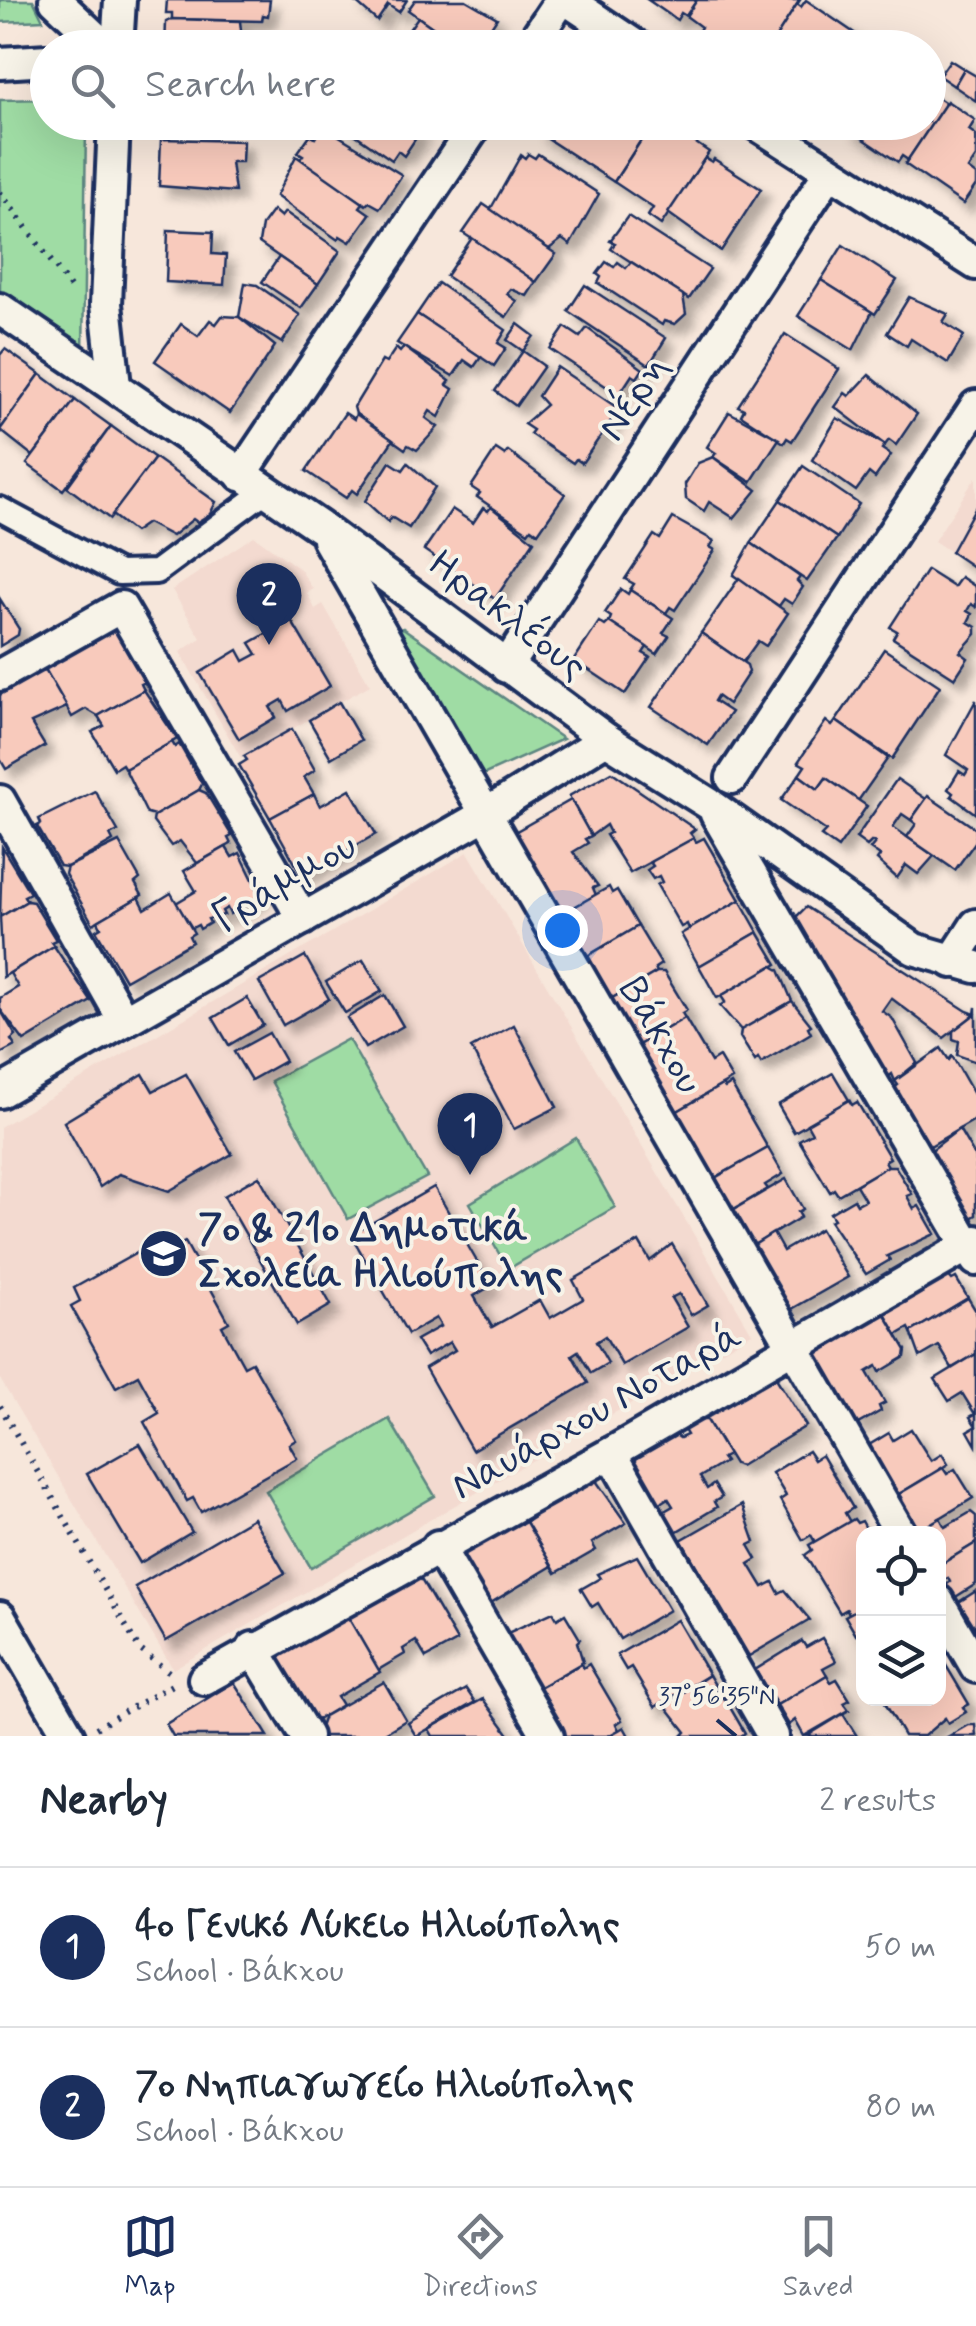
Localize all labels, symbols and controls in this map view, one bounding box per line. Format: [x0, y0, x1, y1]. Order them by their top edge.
search box [30, 30, 946, 140]
icon: search [65, 58, 120, 113]
text: Search here [145, 61, 336, 110]
street label: Νέρη [586, 344, 681, 451]
street label: Ηρακλέους [417, 538, 598, 693]
pin: 2 [236, 562, 302, 645]
street label: Γράμμου [203, 821, 367, 945]
your location [537, 905, 588, 956]
street label: Βάκχου [606, 968, 714, 1104]
pin: 1 [438, 1092, 502, 1175]
place label: 7ο & 21ο Δημοτικά Σχολεία Ηλιούπολης [198, 1204, 563, 1302]
school or university icon: 7ο & 21ο Δημοτικά Σχολεία Ηλιούπολης [137, 1227, 189, 1279]
street label: Ναυάρχου Νοταρά [443, 1311, 751, 1513]
map controls [856, 1526, 946, 1706]
button: locate [856, 1526, 946, 1616]
button: layers [856, 1616, 946, 1706]
text: 37°56'35"N [659, 1681, 775, 1714]
text: Nearby [40, 1774, 168, 1829]
text: 2 results [819, 1780, 936, 1822]
text: 4ο Γενικό Λύκειο Ηλιούπολης [135, 1902, 620, 1951]
text: 1 [65, 1926, 80, 1968]
text: 50 m [864, 1926, 936, 1968]
text: School · Βάκχου [135, 1951, 344, 1993]
text: 7ο Νηπιαγωγείο Ηλιούπολης [135, 2062, 634, 2111]
text: 2 [65, 2086, 80, 2128]
text: 80 m [866, 2086, 936, 2128]
text: School · Βάκχου [135, 2111, 344, 2153]
tab: Map [123, 2209, 178, 2306]
tab: Directions [423, 2209, 538, 2306]
tab: Saved [783, 2209, 853, 2306]

